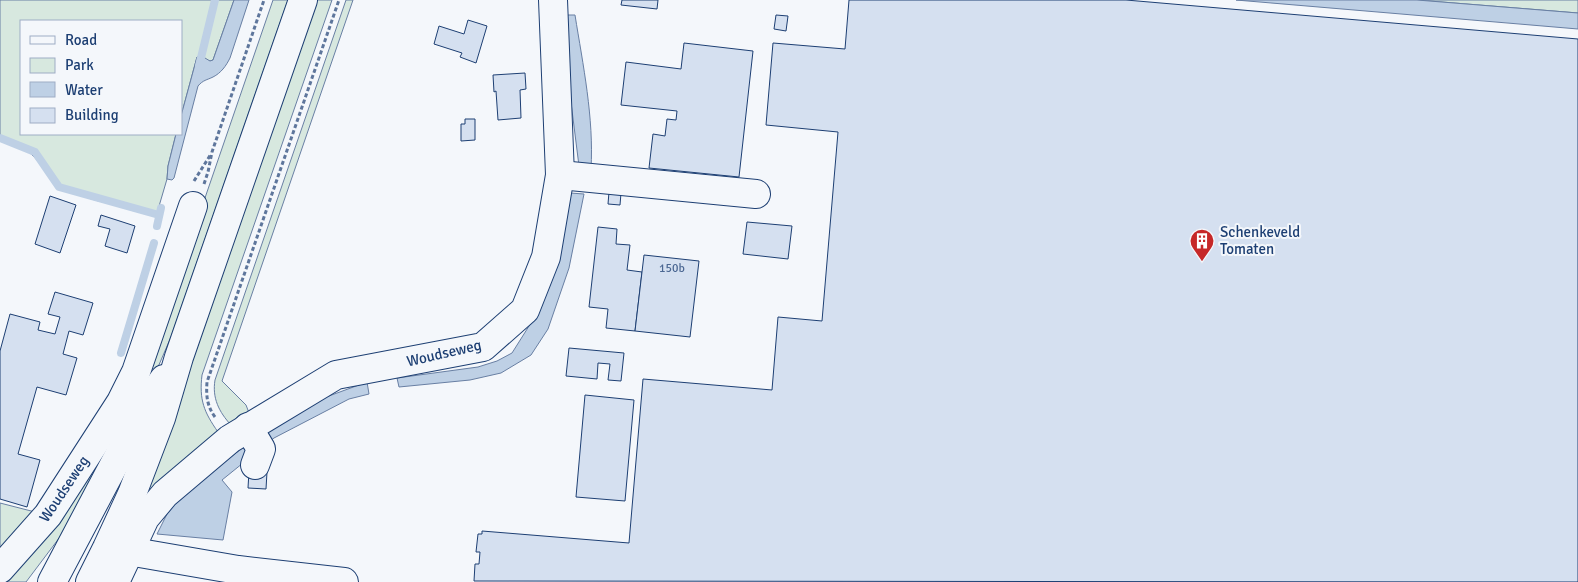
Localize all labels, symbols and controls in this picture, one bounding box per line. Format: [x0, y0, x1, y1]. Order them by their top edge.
legend [20, 20, 182, 135]
text: Road [65, 31, 97, 49]
text: Park [65, 56, 94, 74]
text: Water [65, 81, 103, 99]
text: Building [65, 106, 119, 124]
place label: Schenkeveld Tomaten [1220, 223, 1300, 258]
building icon: Schenkeveld Tomaten [1189, 228, 1215, 262]
house number: 150b [659, 261, 685, 276]
street label: Woudseweg [405, 336, 483, 370]
street label: Woudseweg [35, 452, 93, 526]

